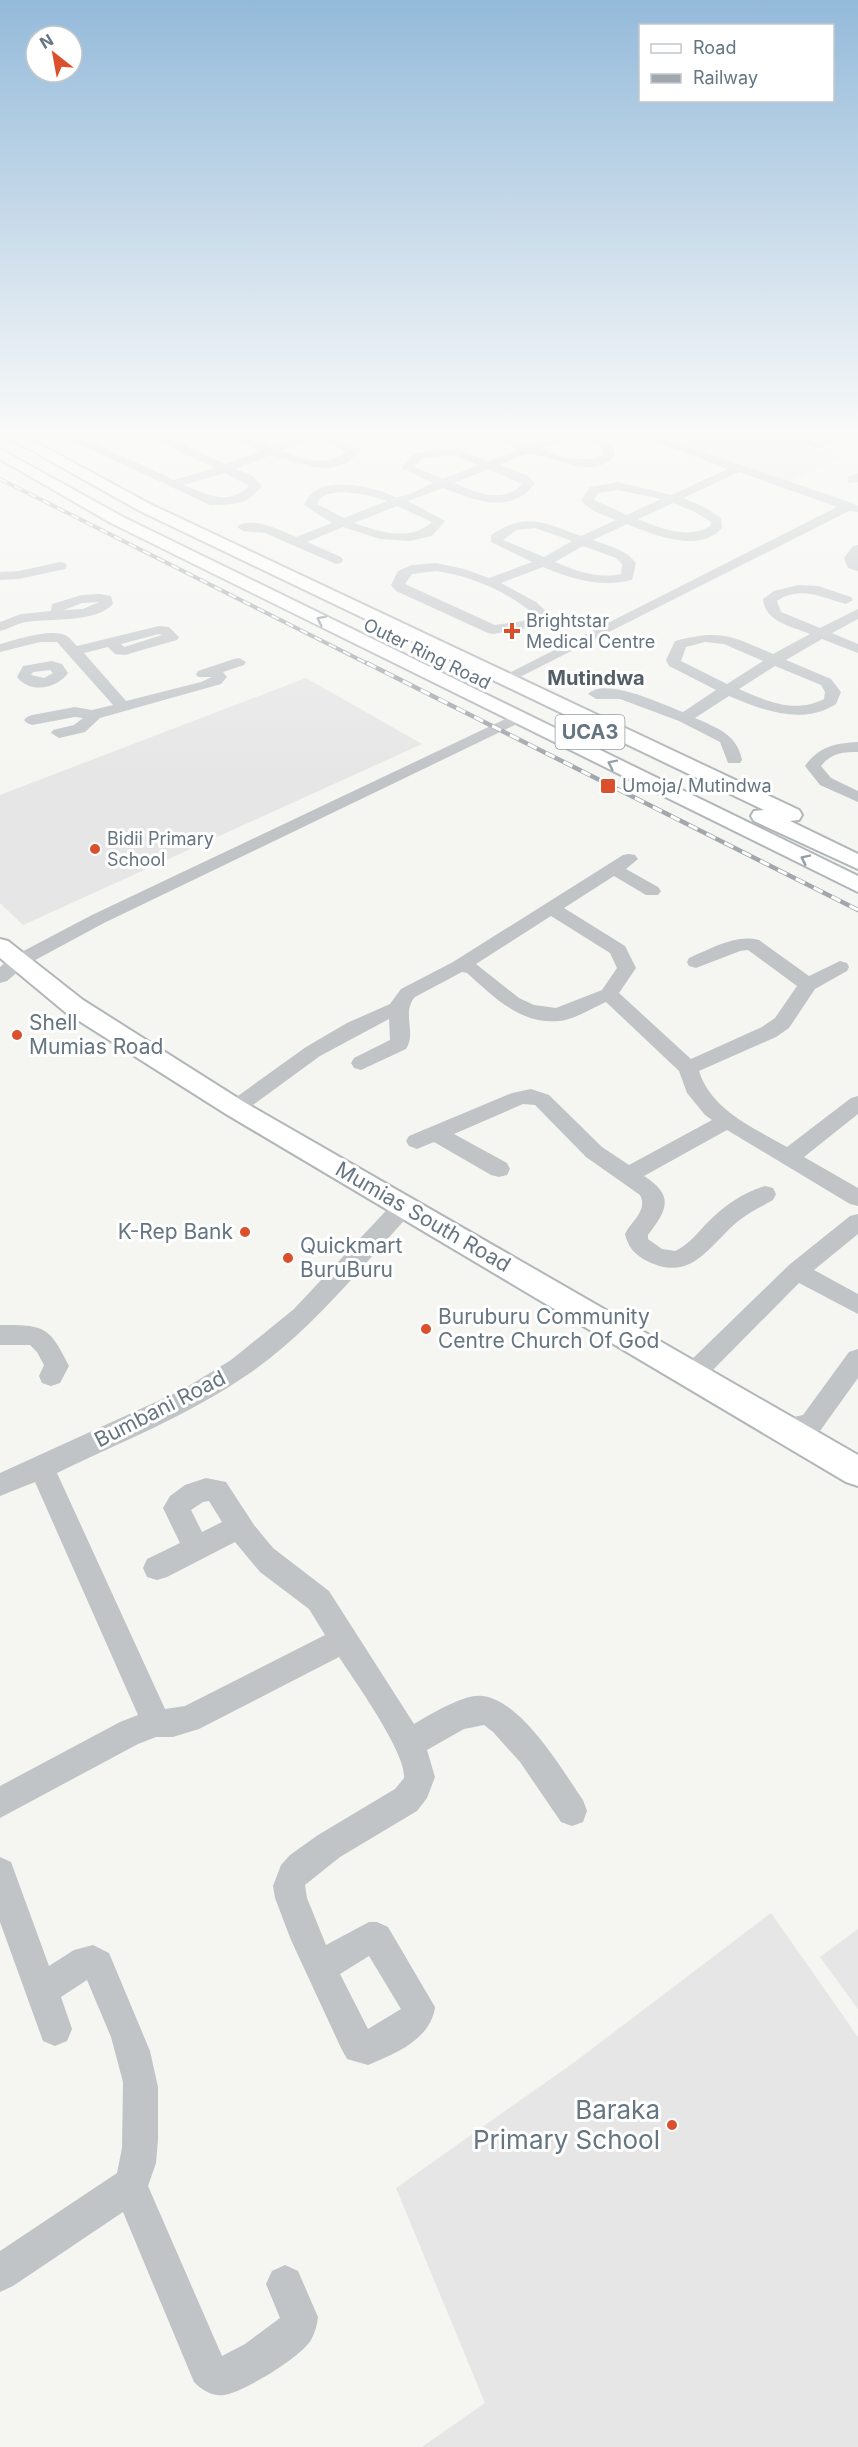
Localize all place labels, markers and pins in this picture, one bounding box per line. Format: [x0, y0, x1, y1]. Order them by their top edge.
place label: Brightstar Medical Centre [526, 610, 655, 652]
marker: Brightstar Medical Centre [503, 622, 521, 640]
place label: Umoja/ Mutindwa [622, 775, 772, 796]
marker: Umoja/ Mutindwa [599, 777, 617, 795]
place label: Bidii Primary School [107, 828, 214, 870]
marker: Bidii Primary School [88, 842, 102, 856]
place label: Shell Mumias Road [29, 1010, 163, 1059]
marker: Shell Mumias Road [10, 1028, 24, 1042]
place label: K-Rep Bank [118, 1219, 233, 1244]
marker: K-Rep Bank [238, 1225, 252, 1239]
place label: Quickmart BuruBuru [300, 1233, 403, 1282]
marker: Quickmart BuruBuru [281, 1251, 295, 1265]
place label: Buruburu Community Centre Church Of God [438, 1304, 659, 1353]
marker: Buruburu Community Centre Church Of God [419, 1322, 433, 1336]
place label: Baraka Primary School [473, 2094, 660, 2155]
marker: Baraka Primary School [665, 2118, 679, 2132]

